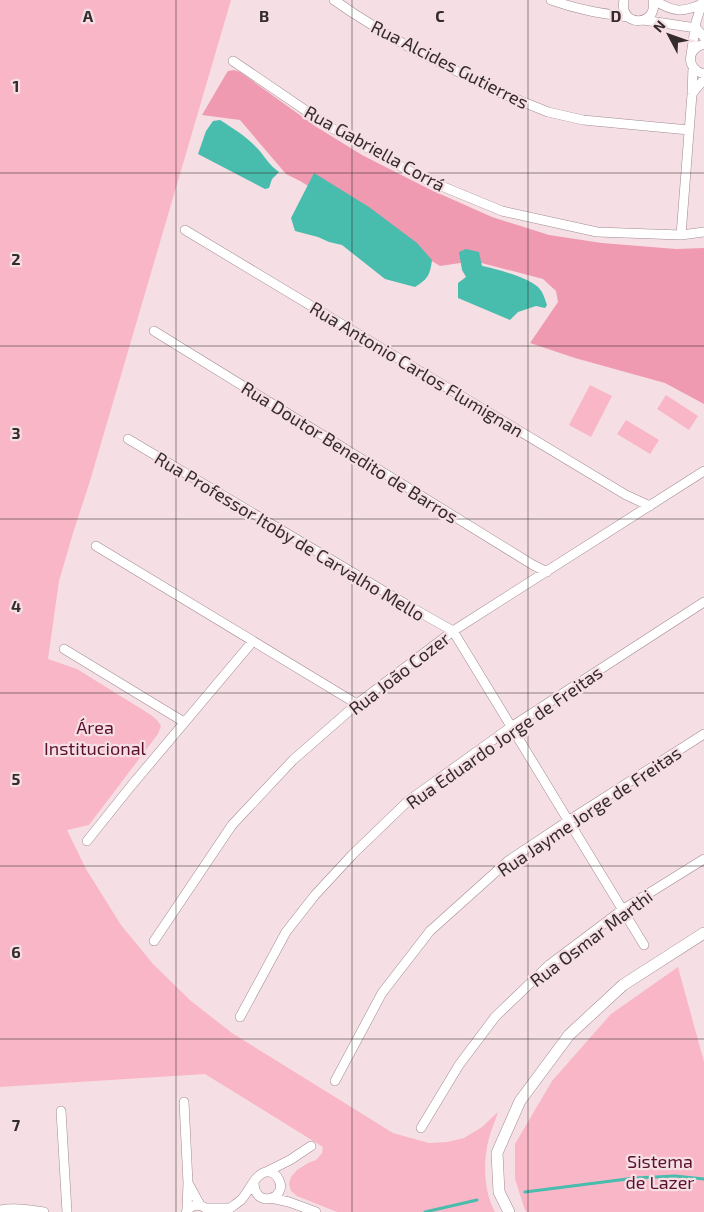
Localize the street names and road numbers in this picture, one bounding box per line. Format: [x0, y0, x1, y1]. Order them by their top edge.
street label: Rua Alcides Gutierres [368, 15, 532, 113]
street label: Rua Gabriella Corrá [301, 100, 449, 196]
street label: Rua Antonio Carlos Flumignan [306, 296, 528, 442]
street label: Rua Doutor Benedito de Barros [238, 376, 462, 528]
street label: Rua Professor Itoby de Carvalho Mello [151, 446, 429, 626]
street label: Rua João Cozer [344, 627, 454, 719]
street label: Rua Eduardo Jorge de Freitas [402, 661, 606, 813]
street label: Rua Jayme Jorge de Freitas [493, 741, 685, 881]
street label: Rua Osmar Marthi [525, 885, 657, 991]

